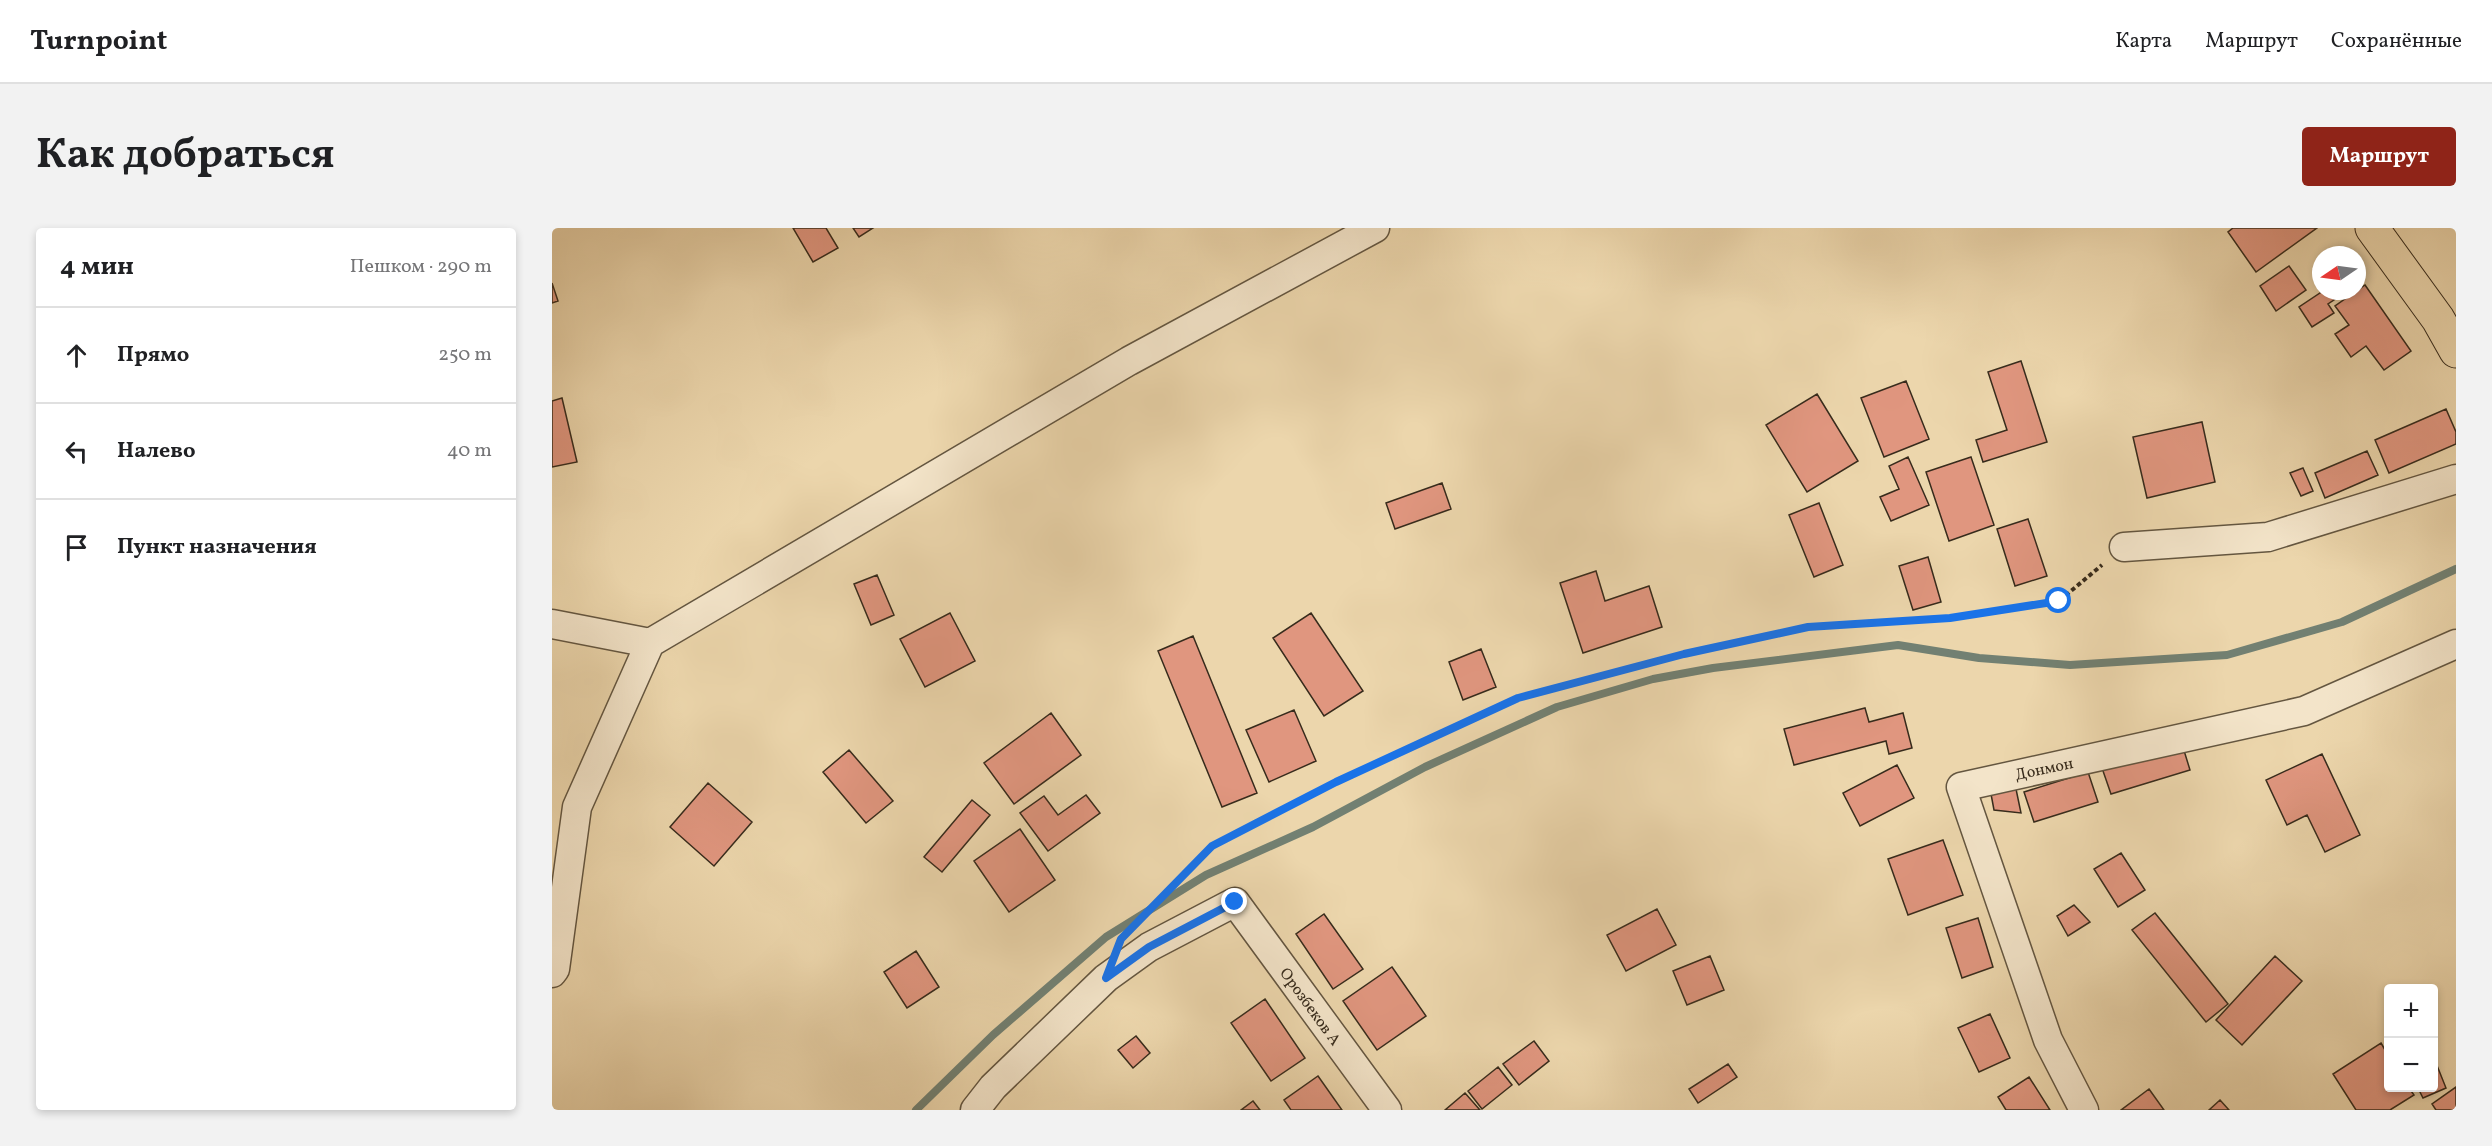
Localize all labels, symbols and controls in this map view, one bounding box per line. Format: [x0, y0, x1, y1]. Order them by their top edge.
text: Turnpoint [30, 22, 167, 61]
text: Карта [2115, 27, 2172, 56]
text: Маршрут [2205, 27, 2298, 56]
text: Сохранённые [2331, 27, 2462, 56]
text: Как добраться [36, 127, 335, 186]
button: Маршрут [2302, 127, 2456, 186]
north arrow [2312, 246, 2366, 300]
text: 4 мин [60, 249, 134, 285]
text: Пешком · 290 m [350, 253, 492, 281]
icon: ahead [60, 339, 93, 372]
text: Прямо [117, 340, 189, 371]
text: 250 m [438, 341, 492, 369]
icon: left [60, 435, 93, 468]
text: Налево [117, 436, 196, 467]
text: 40 m [447, 437, 492, 465]
icon: arrive [60, 531, 93, 564]
text: Пункт назначения [117, 532, 317, 563]
route start [2045, 587, 2071, 613]
street label: Донмон [2013, 753, 2076, 787]
route end [1221, 888, 1247, 914]
street label: Орозбеков А [1274, 964, 1345, 1051]
map controls [2384, 984, 2438, 1092]
button: + [2384, 984, 2438, 1038]
button: − [2384, 1038, 2438, 1092]

